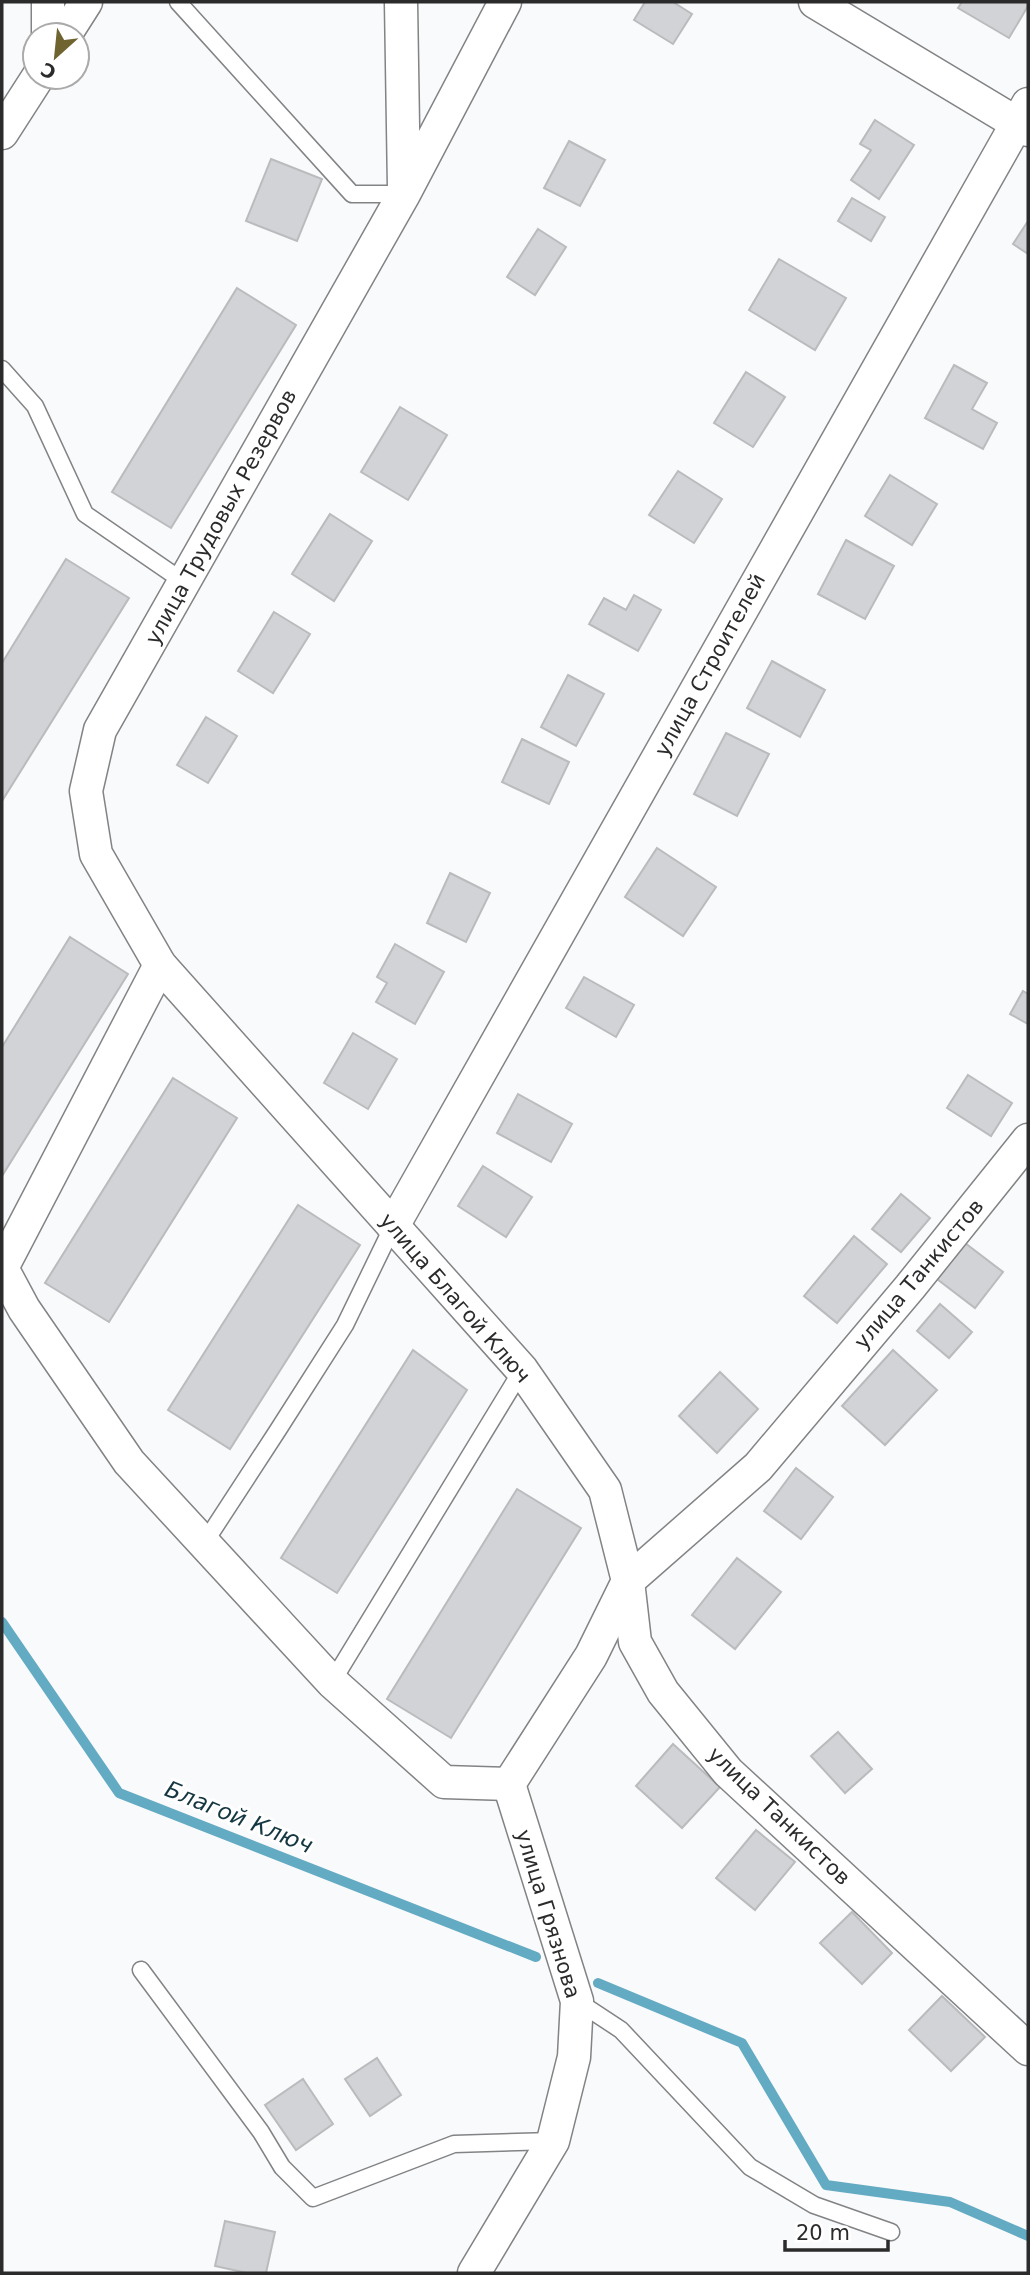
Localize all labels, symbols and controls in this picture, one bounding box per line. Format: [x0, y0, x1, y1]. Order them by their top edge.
north arrow [21, 21, 91, 91]
text: С [37, 58, 59, 84]
street label: улица Трудовых Резервов [141, 385, 301, 649]
street label: улица Строителей [650, 569, 770, 761]
street label: улица Танкистов [849, 1194, 989, 1354]
street label: улица Благой Ключ [375, 1208, 535, 1388]
street label: улица Танкистов [703, 1742, 855, 1890]
water label: Благой Ключ [161, 1776, 317, 1858]
street label: улица Грязнова [511, 1827, 585, 2001]
scale bar [785, 2208, 888, 2252]
text: 20 m [796, 2221, 850, 2245]

